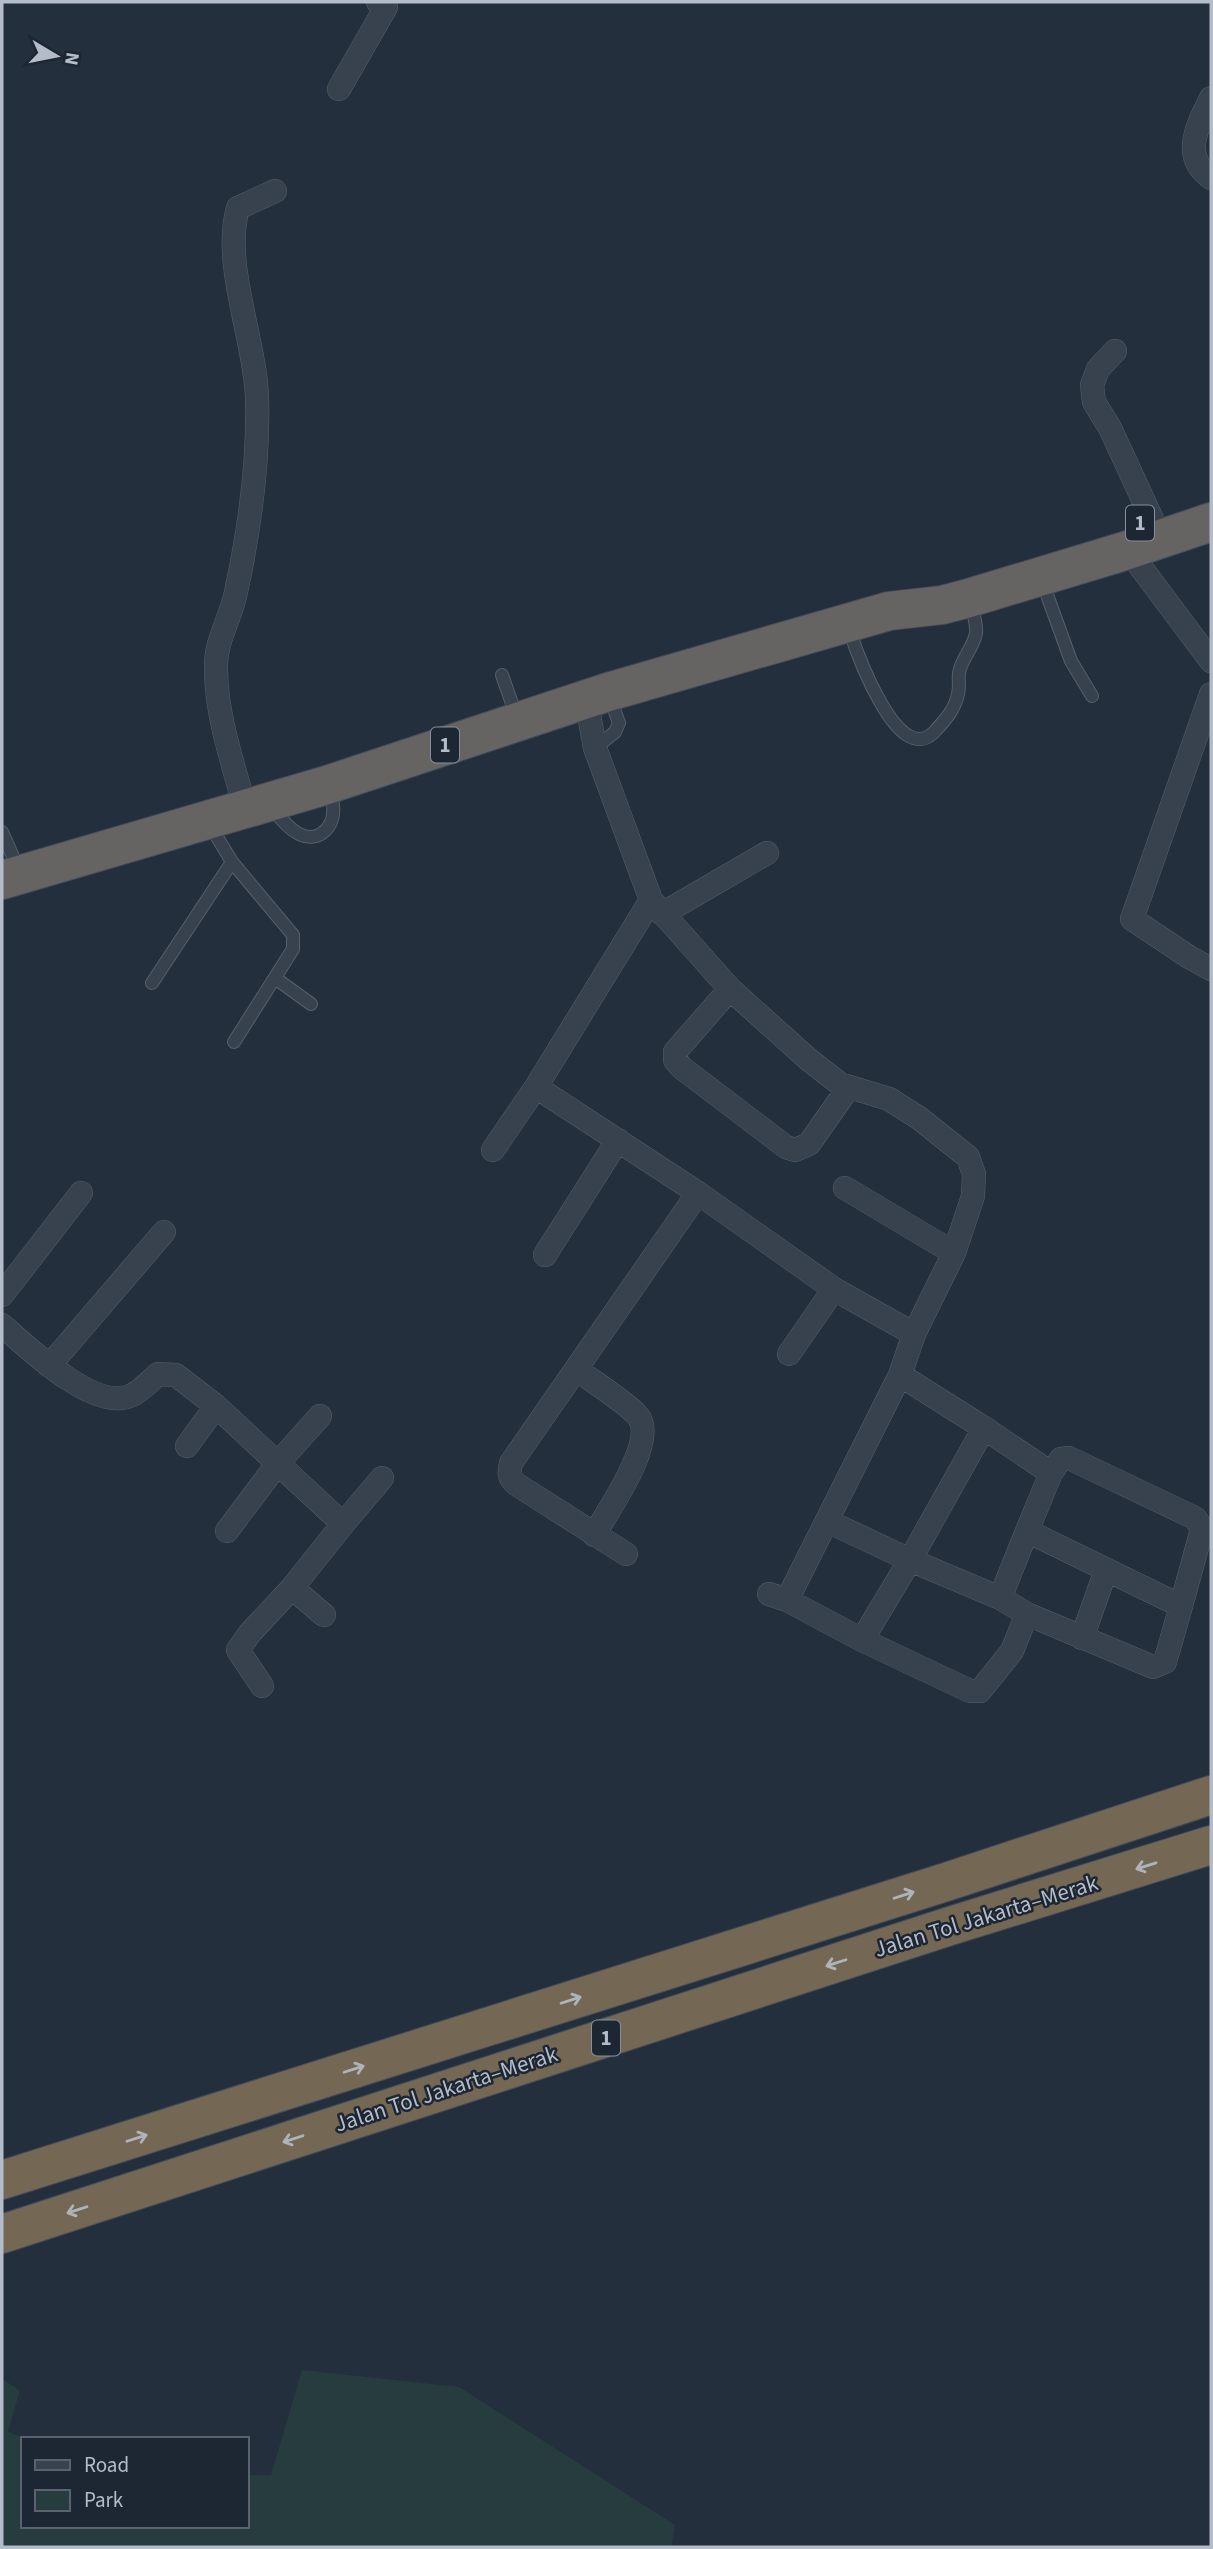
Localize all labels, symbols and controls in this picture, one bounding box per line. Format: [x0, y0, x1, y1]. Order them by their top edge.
north arrow [21, 21, 91, 91]
text: N [57, 50, 86, 67]
road number: 1 [1126, 505, 1154, 540]
road number: 1 [431, 728, 459, 762]
one-way arrow [1136, 1861, 1158, 1873]
street label: Jalan Tol Jakarta–Merak [870, 1866, 1103, 1966]
one-way arrow [893, 1888, 915, 1900]
one-way arrow [825, 1958, 847, 1970]
one-way arrow [559, 1993, 581, 2006]
road number: 1 [592, 2021, 620, 2056]
street label: Jalan Tol Jakarta–Merak [330, 2037, 562, 2141]
one-way arrow [342, 2062, 364, 2074]
one-way arrow [126, 2130, 148, 2143]
one-way arrow [282, 2133, 304, 2146]
one-way arrow [66, 2204, 88, 2217]
legend [21, 2437, 248, 2528]
text: Road [84, 2450, 129, 2480]
text: Park [84, 2485, 124, 2515]

